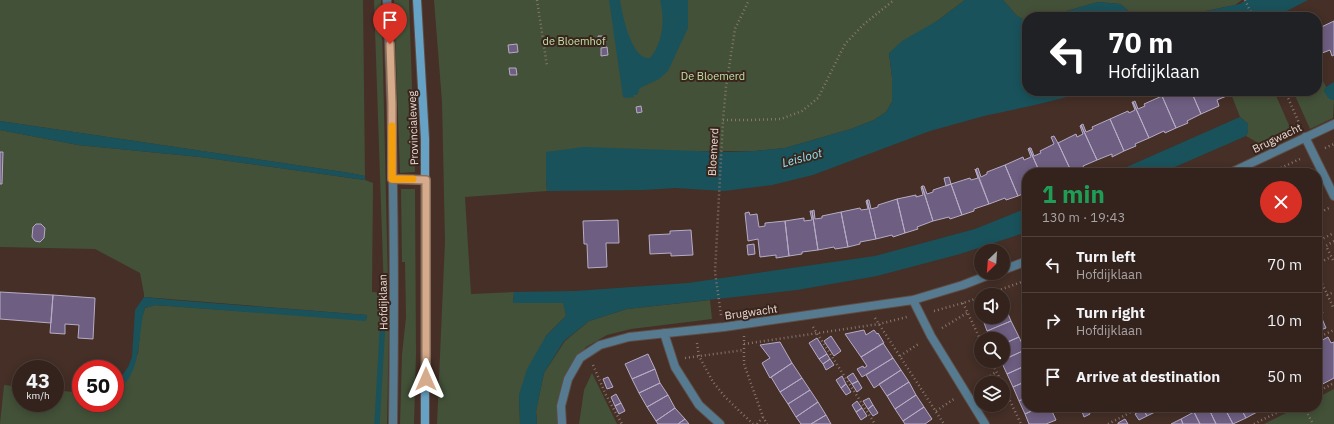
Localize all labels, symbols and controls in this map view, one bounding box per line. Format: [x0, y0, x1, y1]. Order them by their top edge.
pin [373, 3, 407, 44]
icon: arrive [379, 9, 401, 31]
text: 70 m [1108, 24, 1173, 61]
icon: left [1042, 28, 1094, 80]
park label: de Bloemhof [543, 34, 606, 48]
text: Hofdijklaan [1108, 60, 1200, 83]
park label: De Bloemerd [681, 69, 745, 83]
street label: Provincialeweg [405, 90, 421, 165]
street label: Brugwacht [1250, 120, 1304, 156]
street label: Bloemerd [705, 127, 721, 177]
water label: Leisloot [780, 145, 825, 170]
text: 1 min [1042, 178, 1105, 210]
button: close [1260, 181, 1302, 223]
text: 130 m · 19:43 [1042, 209, 1125, 226]
north arrow [974, 244, 1010, 280]
map controls [974, 244, 1010, 412]
text: Turn left [1076, 247, 1136, 266]
icon: left [1042, 254, 1064, 276]
text: 70 m [1267, 255, 1302, 274]
text: Hofdijklaan [1076, 266, 1142, 283]
street label: Hofdijklaan [376, 274, 390, 330]
button: sound [974, 288, 1010, 324]
street label: Brugwacht [724, 301, 778, 323]
text: Turn right [1076, 303, 1145, 322]
icon: right [1042, 310, 1064, 332]
text: 10 m [1267, 311, 1302, 330]
text: Hofdijklaan [1076, 322, 1142, 339]
button: search [974, 332, 1010, 368]
position arrow [405, 358, 447, 400]
speed limit sign: 50 [72, 360, 124, 412]
icon: arrive [1042, 366, 1064, 388]
text: 43 [26, 367, 50, 394]
text: Arrive at destination [1076, 367, 1220, 386]
text: 50 m [1267, 367, 1302, 386]
button: layers [974, 376, 1010, 412]
text: km/h [26, 389, 50, 402]

